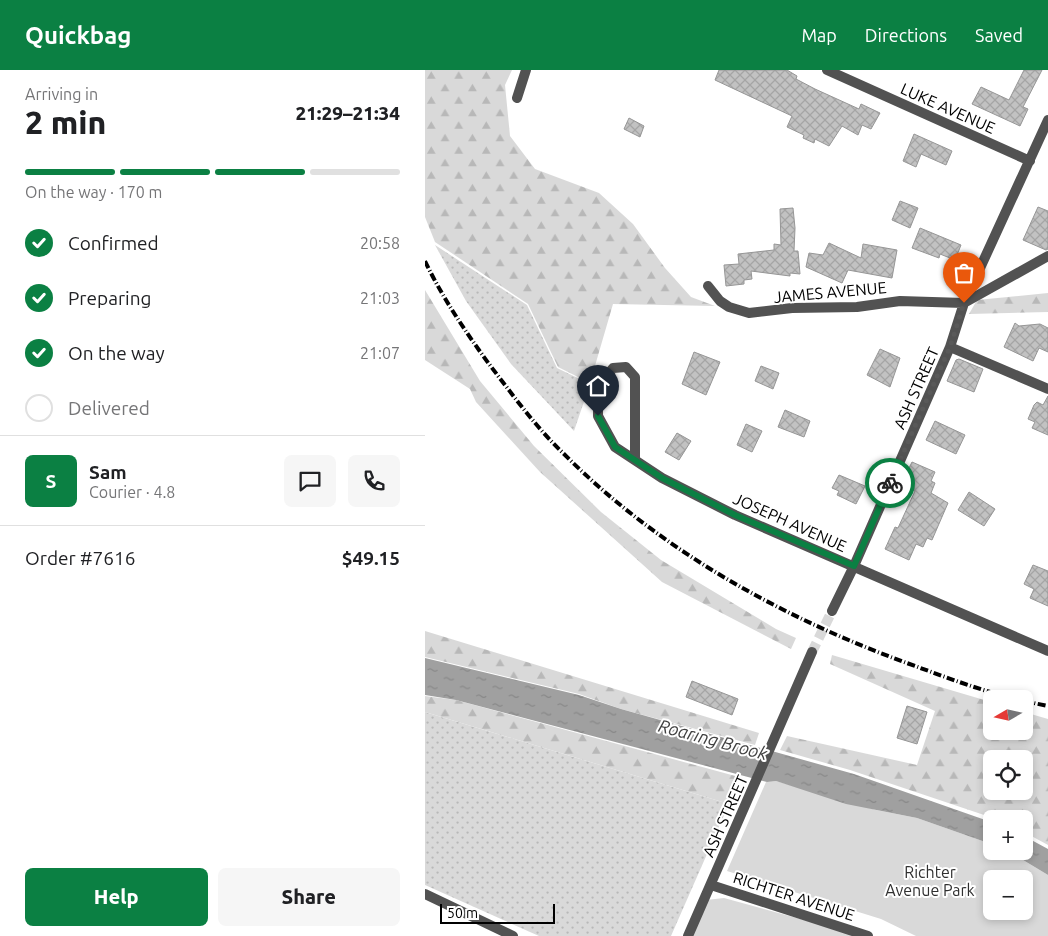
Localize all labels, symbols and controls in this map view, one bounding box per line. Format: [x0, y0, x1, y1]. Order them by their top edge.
text: Quickbag [25, 22, 131, 49]
text: Map [801, 25, 837, 45]
text: Directions [865, 25, 947, 45]
text: Saved [975, 25, 1023, 45]
street label: LUKE AVENUE [898, 79, 998, 137]
text: Arriving in [25, 85, 98, 103]
text: 21:29–21:34 [295, 102, 400, 124]
text: 2 min [25, 104, 106, 140]
text: On the way · 170 m [25, 183, 162, 201]
icon: check [25, 229, 53, 257]
text: Confirmed [68, 232, 159, 254]
text: 20:58 [360, 234, 400, 252]
pin [943, 252, 985, 303]
icon: bag [950, 259, 978, 287]
street label: JAMES AVENUE [773, 278, 887, 306]
icon: check [25, 284, 53, 312]
text: Preparing [68, 287, 152, 309]
text: 21:03 [360, 289, 400, 307]
icon: check [25, 339, 53, 367]
text: On the way [68, 342, 165, 364]
text: 21:07 [360, 344, 400, 362]
street label: ASH STREET [890, 344, 942, 432]
pin [577, 365, 619, 416]
icon: home [584, 372, 612, 400]
text: Delivered [68, 397, 150, 419]
button: chat [284, 455, 336, 507]
button: phone [348, 455, 400, 507]
courier [865, 458, 915, 508]
text: Sam [89, 461, 127, 483]
icon: bike [876, 469, 904, 497]
text: S [46, 470, 56, 492]
text: Courier · 4.8 [89, 483, 175, 501]
street label: JOSEPH AVENUE [731, 489, 849, 555]
text: Order #7616 [25, 547, 135, 569]
text: $49.15 [342, 547, 400, 569]
north arrow [983, 690, 1033, 740]
map controls [983, 690, 1033, 920]
water label: Roaring Brook [656, 715, 771, 763]
button: locate [983, 750, 1033, 800]
street label: ASH STREET [699, 772, 751, 860]
button: + [983, 810, 1033, 860]
park label: Richter Avenue Park [885, 863, 975, 899]
button: Help [25, 868, 208, 926]
button: Share [218, 868, 400, 926]
street label: RICHTER AVENUE [731, 868, 857, 924]
button: − [983, 870, 1033, 920]
scale bar [440, 901, 555, 924]
text: 50 m [447, 905, 478, 921]

